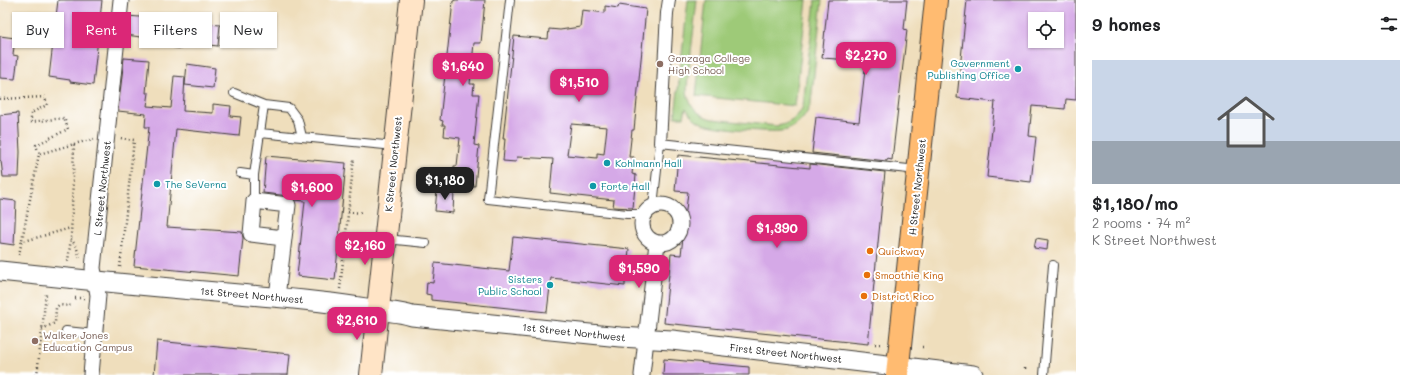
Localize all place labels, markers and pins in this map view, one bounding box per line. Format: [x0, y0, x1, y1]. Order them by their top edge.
pin: $2,270 [833, 42, 899, 76]
place label: Gonzaga College High School [668, 51, 750, 77]
pin: $1,640 [430, 53, 496, 87]
place label: Government Publishing Office [928, 56, 1010, 82]
marker: Gonzaga College High School [655, 59, 665, 69]
marker: Government Publishing Office [1013, 64, 1023, 74]
pin: $1,510 [546, 69, 612, 103]
place label: Kohlmann Hall [615, 156, 682, 170]
marker: Kohlmann Hall [602, 158, 612, 168]
pin: $1,180 [412, 167, 478, 201]
pin: $1,600 [279, 174, 345, 208]
place label: The SeVerna [165, 177, 227, 191]
marker: The SeVerna [152, 179, 162, 189]
place label: Forte Hall [601, 179, 650, 193]
marker: Forte Hall [588, 181, 598, 191]
pin: $1,390 [744, 215, 810, 249]
pin: $2,160 [332, 232, 398, 266]
place label: Quickway [878, 244, 925, 258]
marker: Quickway [865, 246, 875, 256]
pin: $1,590 [606, 255, 672, 289]
place label: Smoothie King [875, 268, 944, 282]
marker: Smoothie King [862, 270, 872, 280]
place label: Sisters Public School [478, 272, 542, 298]
marker: Sisters Public School [545, 280, 555, 290]
place label: District Rico [872, 289, 934, 303]
marker: District Rico [859, 291, 869, 301]
pin: $2,610 [324, 307, 390, 341]
place label: Walker Jones Education Campus [43, 328, 133, 354]
marker: Walker Jones Education Campus [30, 336, 40, 346]

